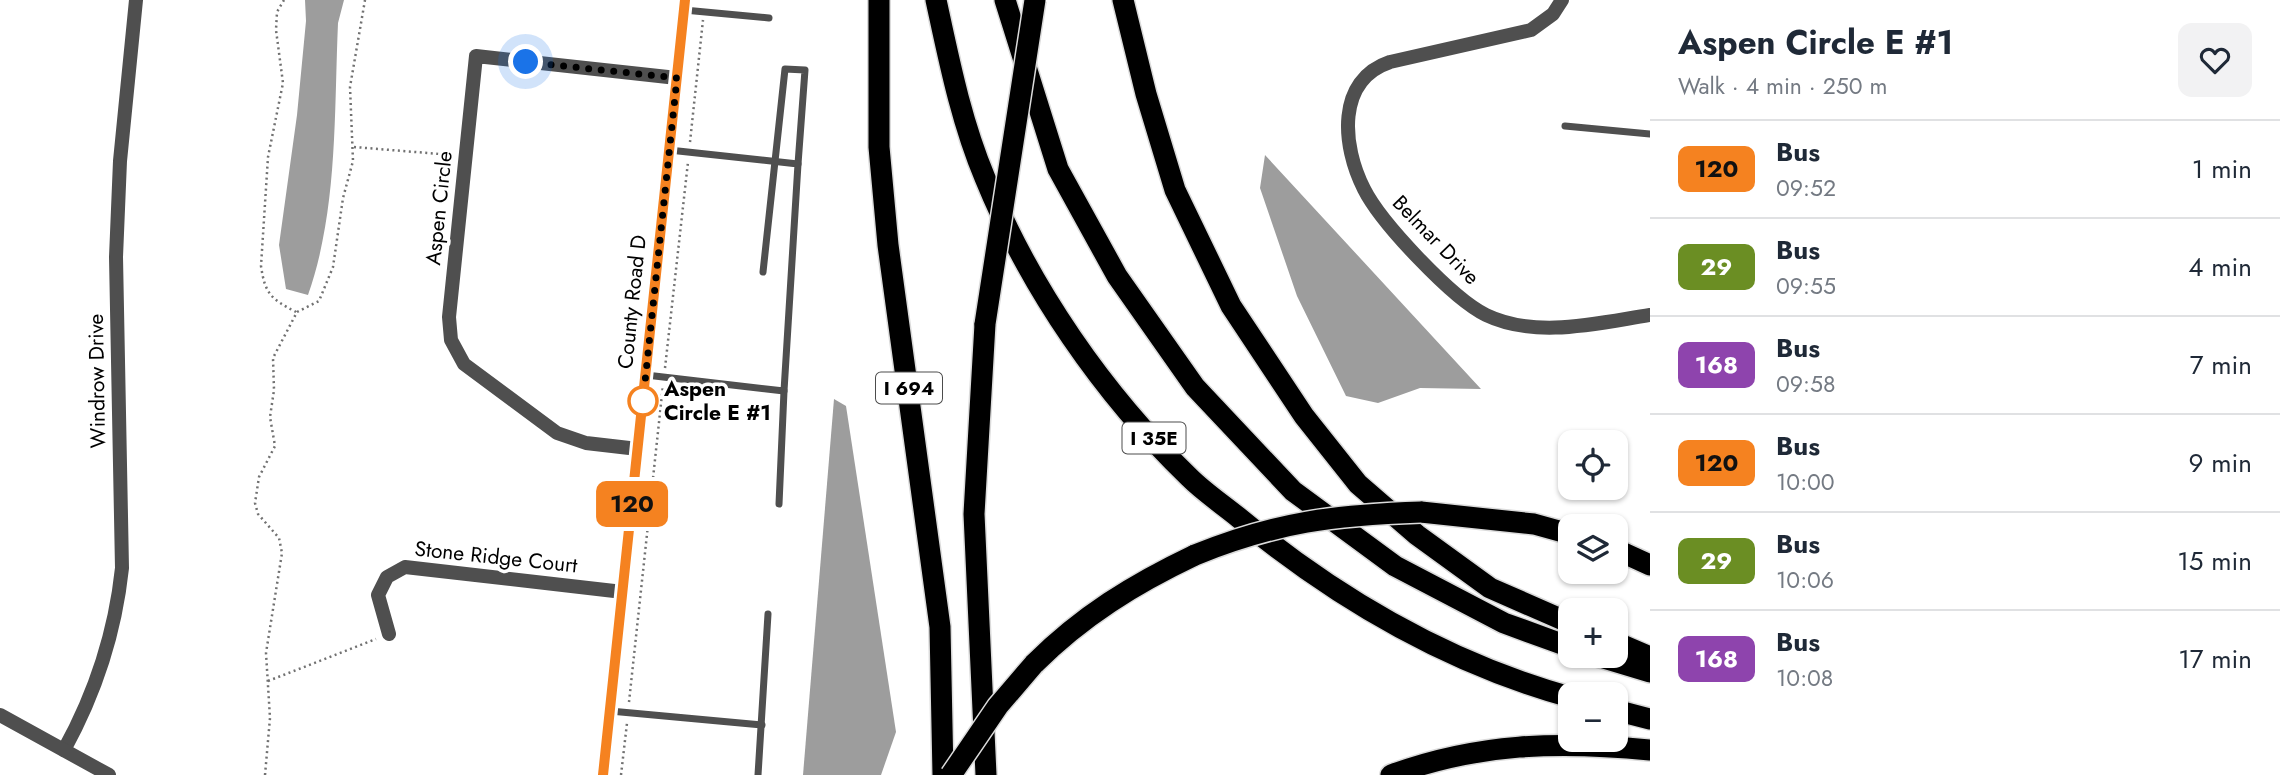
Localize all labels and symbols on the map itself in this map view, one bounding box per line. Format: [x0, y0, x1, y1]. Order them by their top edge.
your location [508, 44, 543, 79]
street label: Aspen Circle [418, 149, 460, 267]
street label: Belmar Drive [1386, 189, 1487, 292]
street label: County Road D [610, 234, 654, 370]
street label: Windrow Drive [81, 313, 113, 449]
road number: I 694 [876, 372, 942, 404]
place label: Aspen Circle E #1 [663, 374, 771, 428]
marker: Aspen Circle E #1 [628, 386, 658, 416]
road number: I 35E [1122, 422, 1186, 453]
line badge: 120 [592, 481, 672, 527]
street label: Stone Ridge Court [413, 534, 579, 580]

